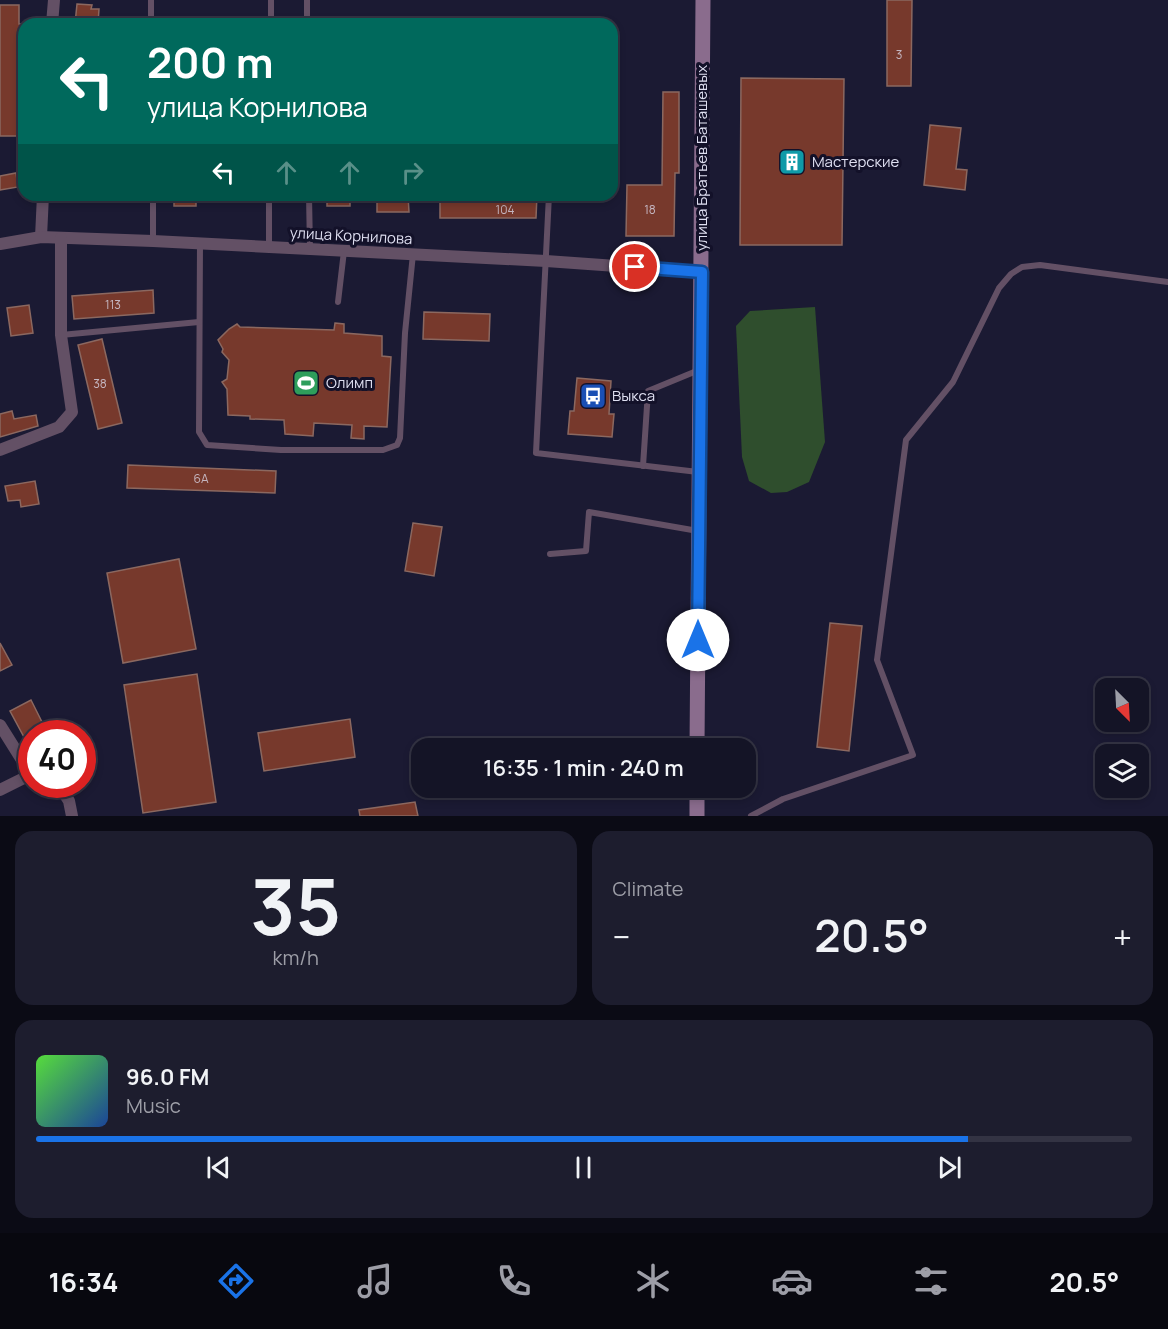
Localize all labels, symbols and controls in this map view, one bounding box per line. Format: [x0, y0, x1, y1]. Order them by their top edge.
text: 200 m [147, 33, 273, 91]
icon: left [48, 42, 126, 120]
house number: 3 [896, 46, 902, 63]
street label: улица Братьев Баташевых [691, 65, 712, 251]
text: улица Корнилова [147, 88, 368, 125]
building icon: Мастерские [777, 147, 807, 177]
place label: Мастерские [812, 151, 900, 172]
icon: left [207, 156, 240, 189]
icon: ahead [270, 156, 303, 189]
icon: ahead [333, 156, 366, 189]
icon: right [396, 156, 429, 189]
house number: 104 [495, 201, 515, 218]
house number: 18 [644, 201, 656, 218]
street label: улица Корнилова [289, 222, 413, 249]
pin [609, 241, 660, 292]
icon: arrive [618, 250, 651, 283]
house number: 113 [105, 296, 121, 313]
sports icon: Олимп [291, 368, 321, 398]
place label: Олимп [326, 372, 373, 393]
house number: 38 [93, 375, 107, 392]
bus stop icon: Выкса [578, 381, 608, 411]
place label: Выкса [612, 385, 655, 406]
house number: 6А [193, 470, 209, 487]
position arrow [666, 608, 730, 672]
north arrow [1095, 678, 1149, 732]
map controls [1095, 678, 1149, 798]
speed limit sign: 40 [18, 720, 96, 798]
button: layers [1095, 744, 1149, 798]
text: 16:35 · 1 min · 240 m [483, 753, 684, 783]
text: 35 [250, 852, 341, 958]
text: Climate [613, 875, 684, 902]
text: 20.5° [814, 904, 929, 966]
text: − [613, 914, 630, 959]
text: + [1113, 914, 1132, 959]
text: km/h [272, 944, 319, 971]
text: 96.0 FM [126, 1062, 209, 1092]
text: Music [126, 1092, 181, 1119]
icon: previous [202, 1151, 235, 1184]
icon: pause [567, 1151, 600, 1184]
icon: next [933, 1151, 966, 1184]
icon: directions [215, 1260, 257, 1302]
icon: music [354, 1260, 396, 1302]
icon: phone [493, 1260, 535, 1302]
icon: climate [632, 1260, 674, 1302]
icon: car [771, 1260, 813, 1302]
icon: filters [910, 1260, 952, 1302]
text: 16:34 [49, 1263, 118, 1300]
text: 20.5° [1049, 1263, 1120, 1300]

